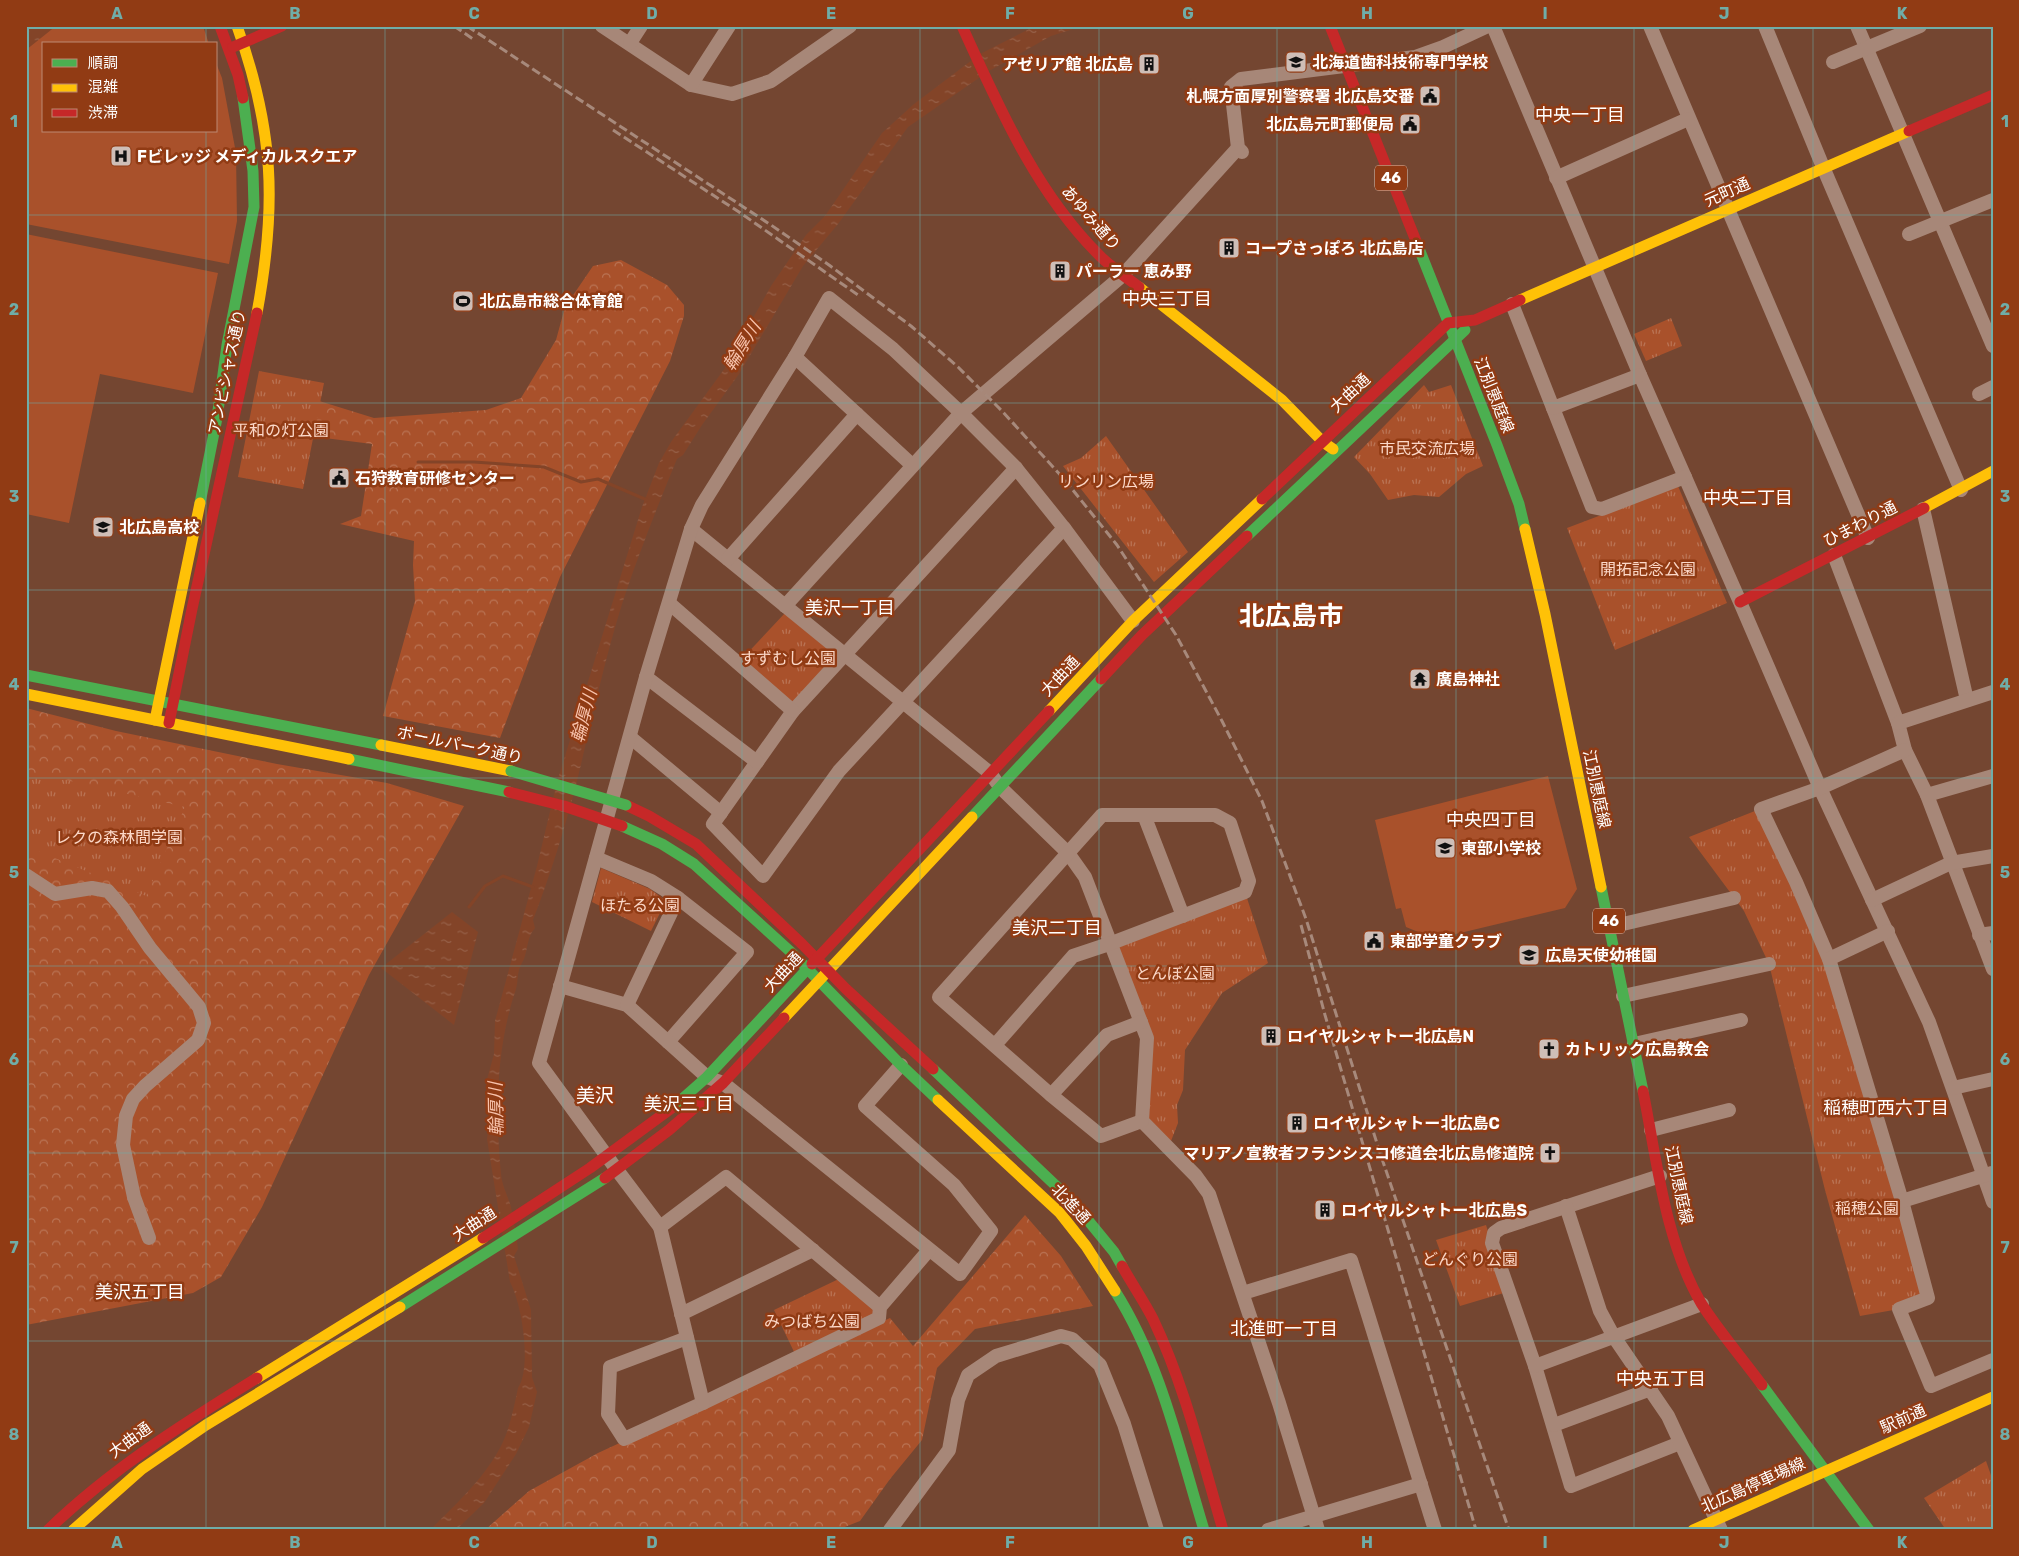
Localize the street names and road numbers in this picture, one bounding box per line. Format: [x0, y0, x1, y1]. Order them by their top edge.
road number: 46 [1375, 166, 1407, 190]
street label: 元町通 [1701, 174, 1753, 210]
street label: あゆみ通り [1058, 182, 1124, 254]
street label: アンビシャス通り [204, 308, 250, 436]
street label: 江別恵庭線 [1470, 354, 1518, 436]
street label: 大曲通 [1326, 370, 1374, 416]
street label: ひまわり通 [1820, 497, 1900, 551]
street label: 大曲通 [1037, 652, 1083, 700]
street label: ボールパーク通り [395, 722, 525, 768]
street label: 江別恵庭線 [1579, 748, 1615, 830]
road number: 46 [1593, 908, 1625, 934]
street label: 大曲通 [760, 948, 806, 996]
street label: 江別恵庭線 [1661, 1144, 1697, 1226]
street label: 北進通 [1048, 1180, 1094, 1228]
street label: 大曲通 [449, 1203, 499, 1245]
street label: 駅前通 [1877, 1401, 1929, 1437]
street label: 大曲通 [105, 1418, 155, 1462]
street label: 北広島停車場線 [1698, 1454, 1808, 1516]

